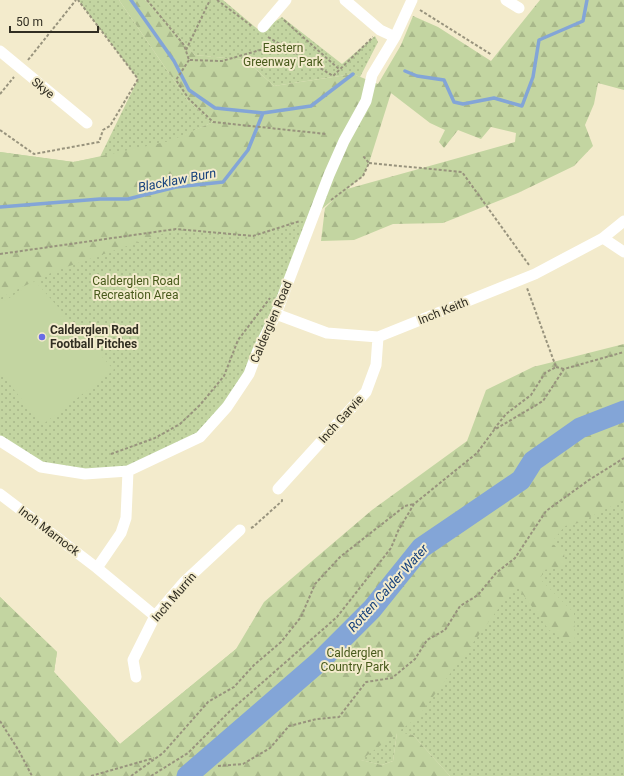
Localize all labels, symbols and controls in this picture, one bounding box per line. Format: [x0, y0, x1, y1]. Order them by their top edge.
scale bar [10, 8, 98, 34]
text: 50 m [16, 15, 43, 29]
park label: Eastern Greenway Park [243, 41, 324, 69]
street label: Skye [29, 75, 57, 101]
water label: Blacklaw Burn [137, 165, 217, 195]
park label: Calderglen Road Recreation Area [92, 274, 180, 302]
street label: Calderglen Road [247, 279, 295, 365]
street label: Inch Keith [416, 295, 470, 327]
place label: Calderglen Road Football Pitches [50, 323, 139, 351]
marker: Calderglen Road Football Pitches [37, 332, 47, 342]
street label: Inch Garvie [316, 392, 366, 446]
street label: Inch Marnock [16, 504, 83, 559]
water label: Rotten Calder Water [345, 541, 432, 635]
street label: Inch Murrin [149, 570, 199, 624]
park label: Calderglen Country Park [321, 646, 390, 674]

